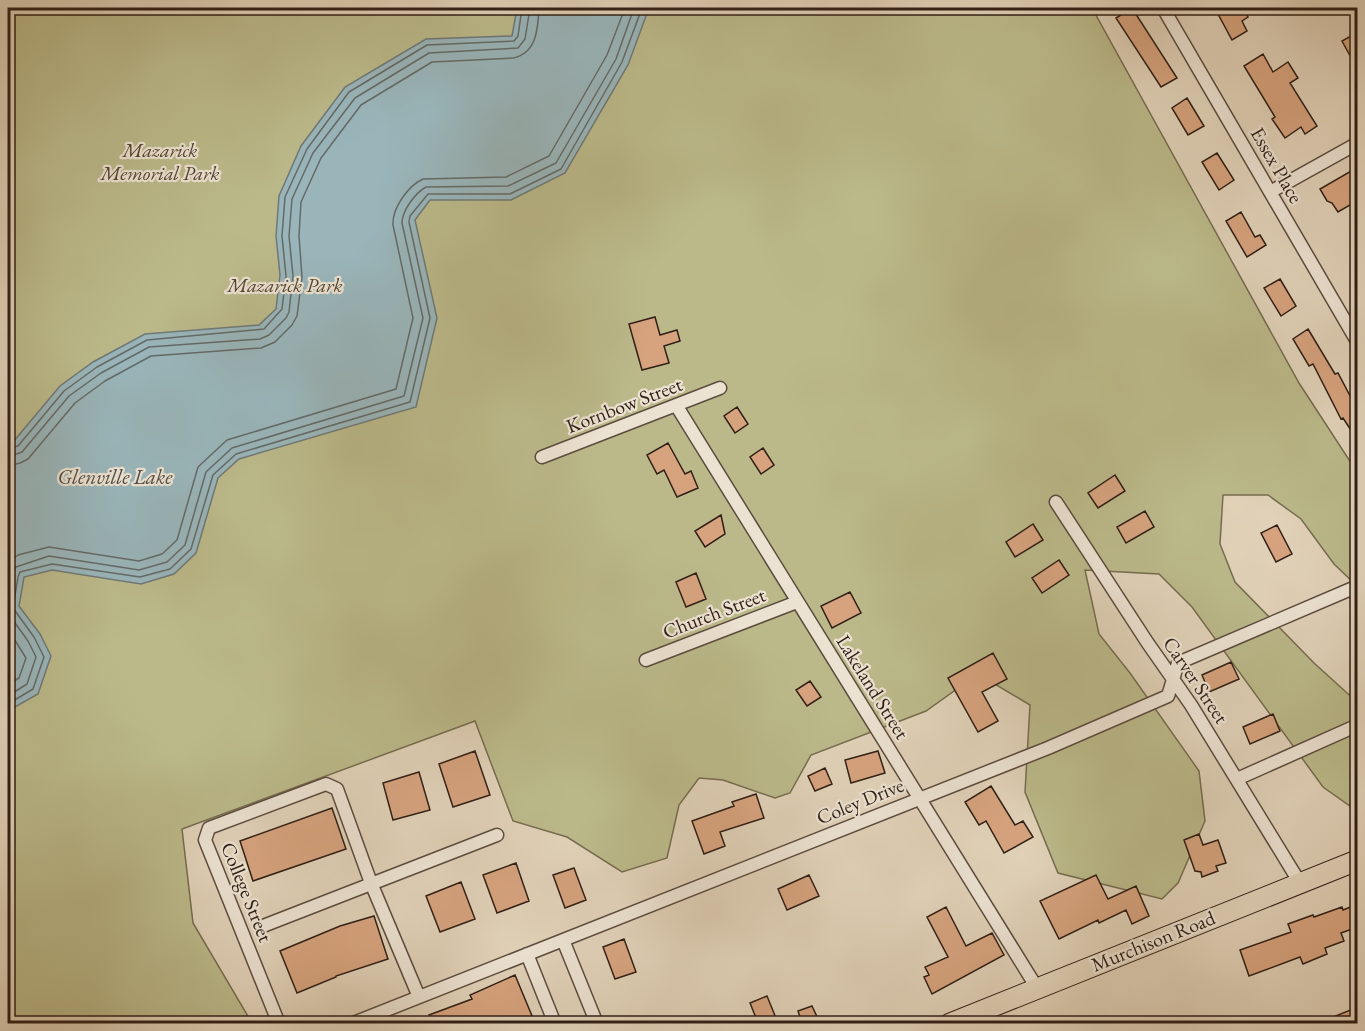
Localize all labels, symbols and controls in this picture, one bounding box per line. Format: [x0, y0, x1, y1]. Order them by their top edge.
street label: Essex Place [1245, 122, 1309, 208]
park label: Mazarick Memorial Park [99, 137, 220, 186]
park label: Mazarick Park [226, 272, 343, 298]
street label: Kornbow Street [562, 371, 686, 439]
water label: Glenville Lake [58, 463, 173, 490]
street label: Church Street [659, 581, 770, 645]
street label: Lakeland Street [831, 630, 916, 745]
street label: Carver Street [1157, 631, 1235, 729]
street label: Coley Drive [813, 772, 908, 830]
street label: College Street [215, 838, 279, 947]
street label: Murchison Road [1087, 904, 1220, 978]

